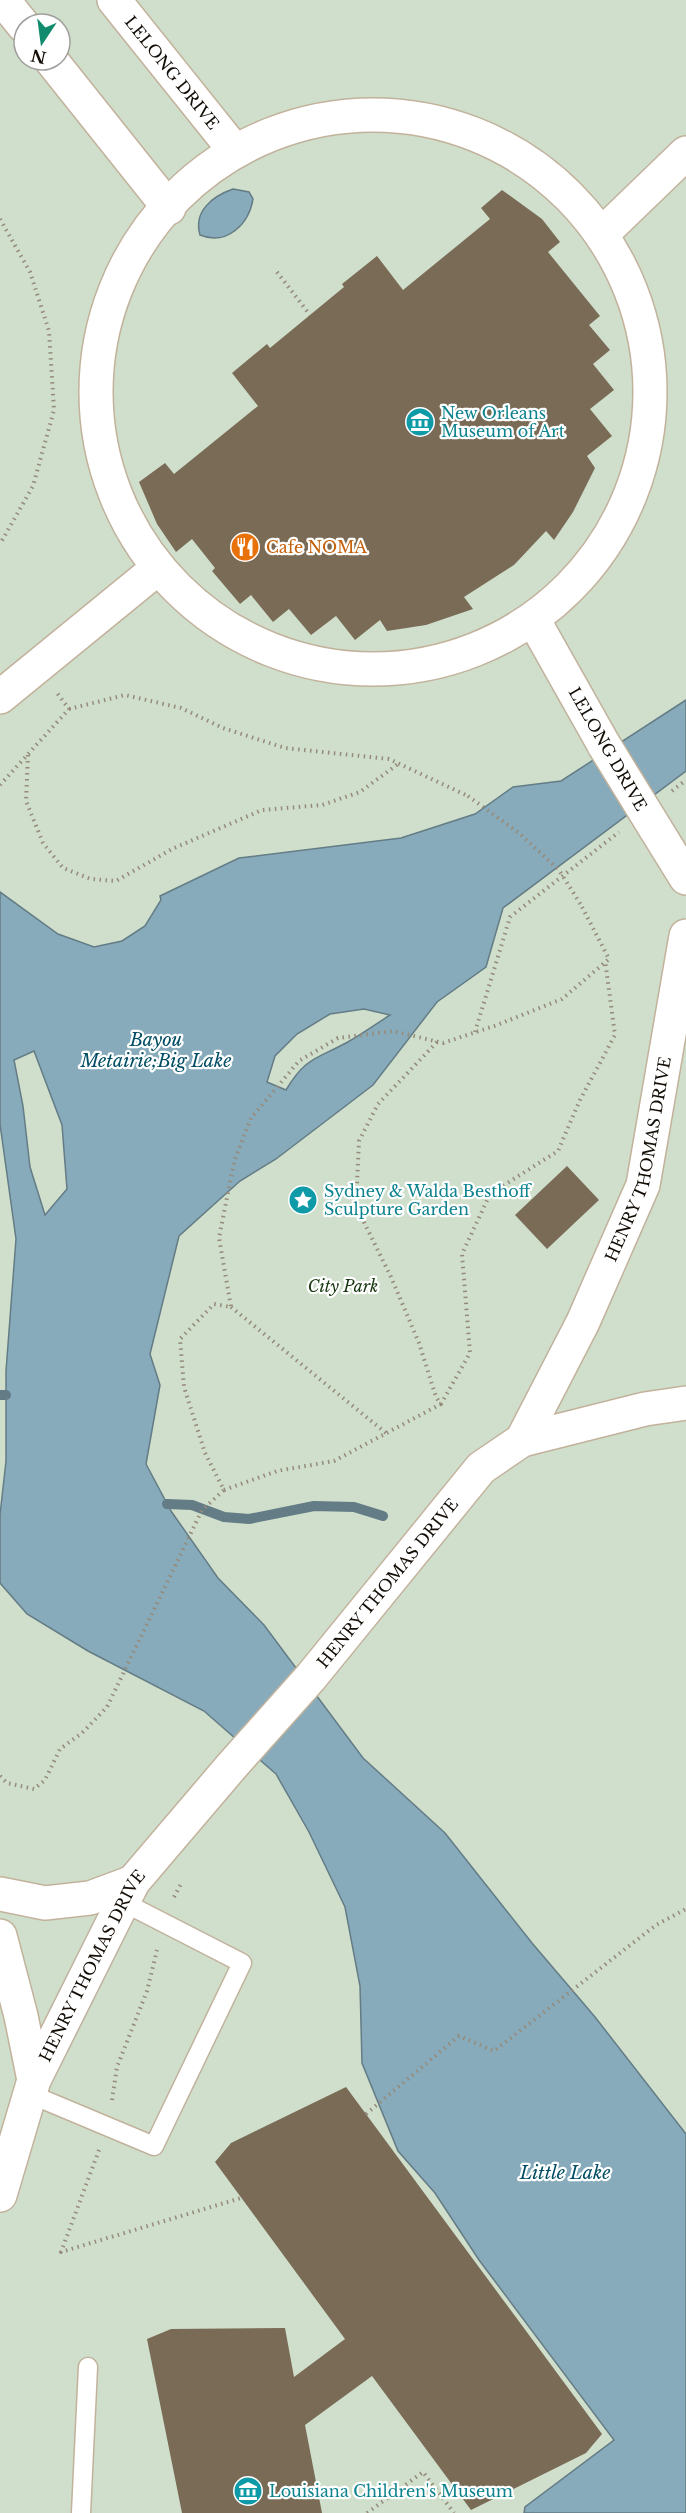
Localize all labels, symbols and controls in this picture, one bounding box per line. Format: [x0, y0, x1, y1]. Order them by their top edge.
north arrow [12, 12, 72, 72]
street label: LELONG DRIVE [121, 12, 224, 133]
text: N [29, 45, 48, 68]
place label: New Orleans Museum of Art [441, 403, 565, 441]
museum icon: New Orleans Museum of Art [404, 406, 436, 438]
restaurant icon: Cafe NOMA [229, 531, 261, 563]
place label: Cafe NOMA [266, 537, 367, 557]
street label: LELONG DRIVE [564, 684, 652, 814]
water label: Bayou Metairie;Big Lake [79, 1029, 232, 1072]
street label: HENRY THOMAS DRIVE [601, 1055, 675, 1265]
place label: Sydney & Walda Besthoff Sculpture Garden [324, 1181, 533, 1219]
place icon: Sydney & Walda Besthoff Sculpture Garden [287, 1184, 319, 1216]
park label: City Park [308, 1276, 378, 1296]
street label: HENRY THOMAS DRIVE [313, 1494, 462, 1672]
street label: HENRY THOMAS DRIVE [35, 1866, 149, 2065]
water label: Little Lake [519, 2162, 610, 2184]
museum icon: Louisiana Children's Museum [232, 2475, 264, 2507]
place label: Louisiana Children's Museum [269, 2481, 513, 2501]

